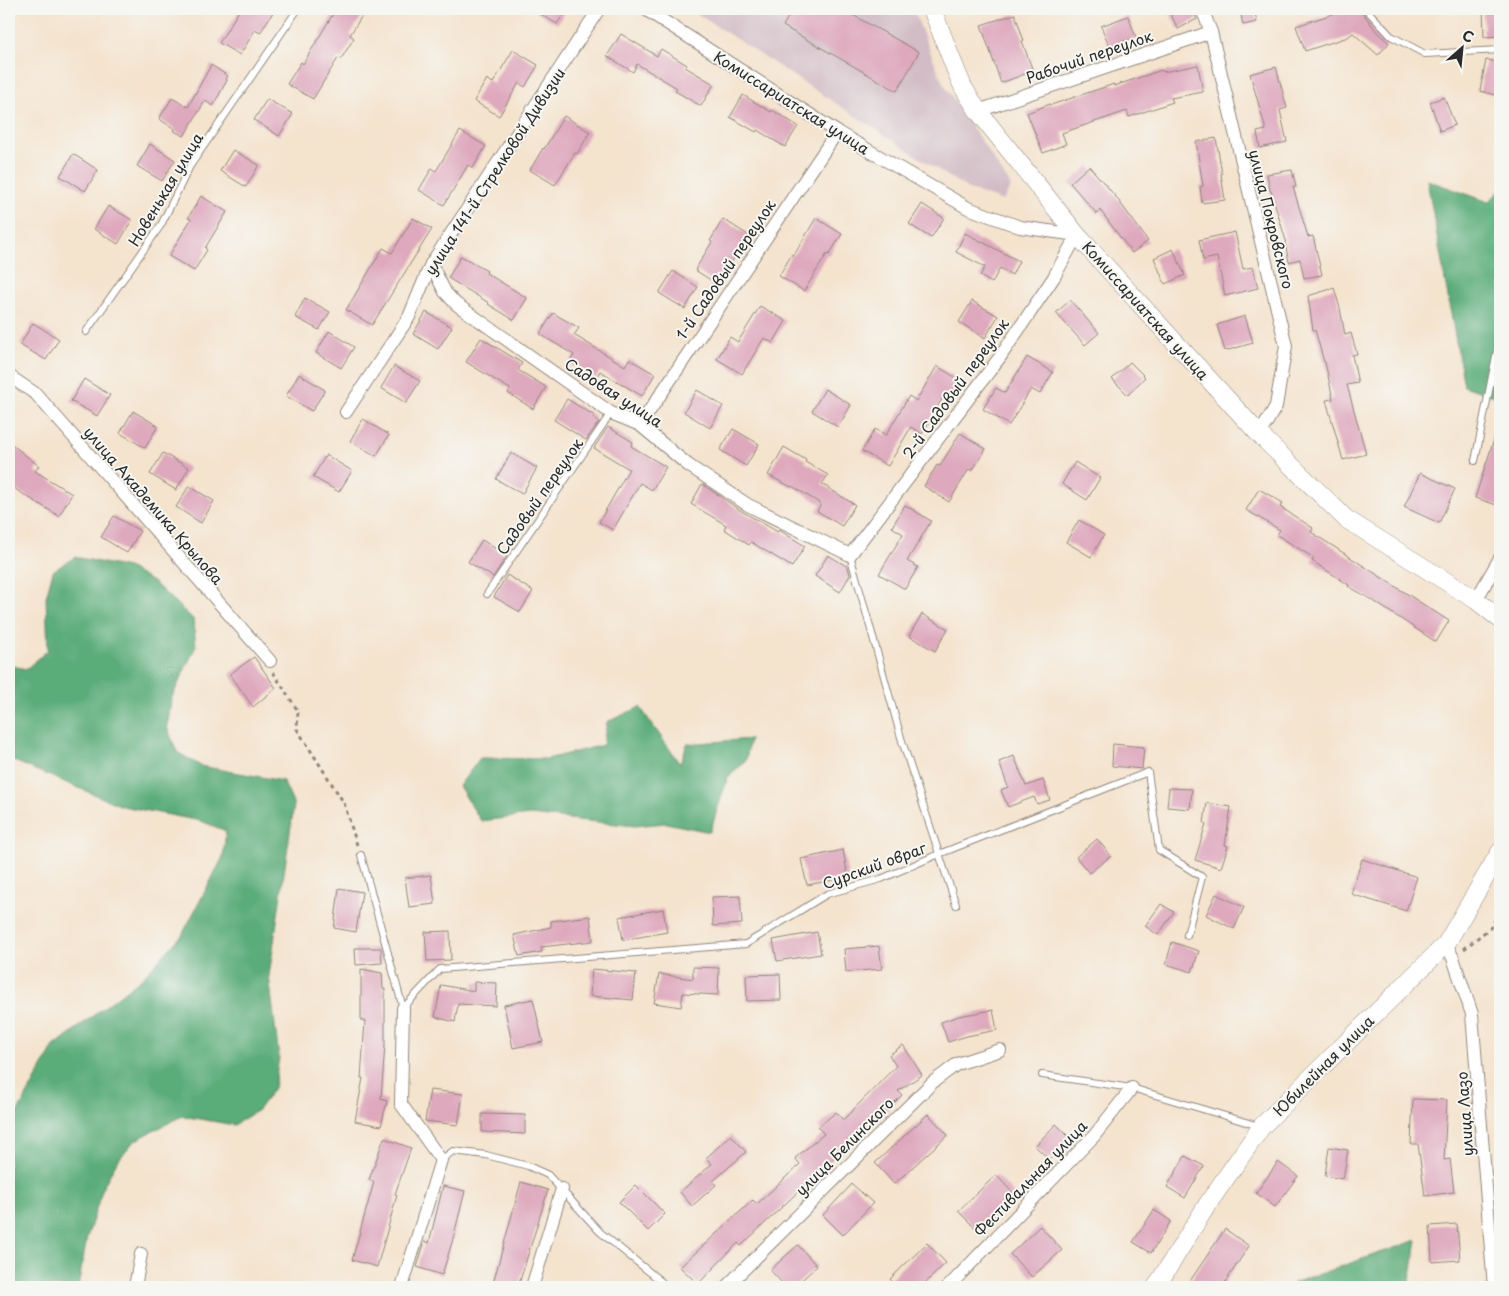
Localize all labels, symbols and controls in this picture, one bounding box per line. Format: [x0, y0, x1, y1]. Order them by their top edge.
north arrow [1436, 22, 1486, 72]
street label: Рабочий переулок [1023, 24, 1156, 88]
text: С [1459, 24, 1478, 48]
street label: Комиссариатская улица [710, 45, 875, 160]
street label: улица 141-й Стрелковой Дивизии [418, 63, 570, 279]
street label: Новенькая улица [122, 127, 208, 250]
street label: улица Покровского [1244, 147, 1300, 291]
street label: 1-й Садовый переулок [669, 194, 781, 344]
street label: Комиссариатская улица [1077, 236, 1215, 385]
street label: 2-й Садовый переулок [896, 313, 1014, 463]
street label: Садовая улица [560, 352, 668, 433]
street label: улица Академика Крылова [79, 421, 230, 590]
street label: Садовый переулок [490, 433, 588, 559]
street label: Сурский овраг [819, 835, 929, 894]
street label: Юбилейная улица [1267, 1009, 1379, 1121]
street label: улица Лазо [1450, 1071, 1478, 1157]
street label: улица Белинского [789, 1091, 899, 1201]
street label: Фестивальная улица [968, 1114, 1092, 1242]

